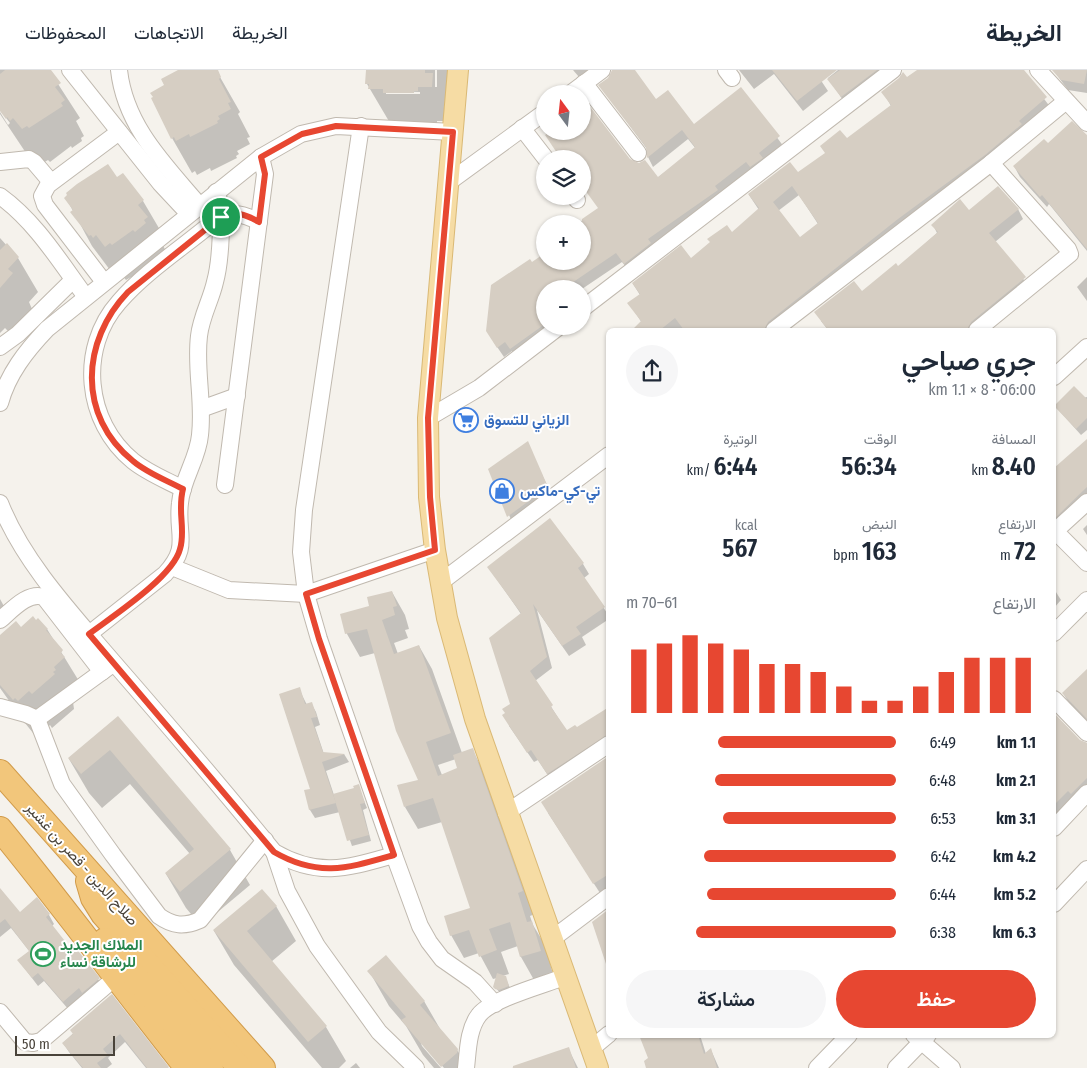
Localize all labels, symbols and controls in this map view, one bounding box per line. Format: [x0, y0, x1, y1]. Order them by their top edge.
text: الخريطة [986, 19, 1062, 47]
text: المحفوظات [25, 22, 106, 44]
text: الاتجاهات [134, 22, 204, 44]
text: الخريطة [232, 22, 288, 44]
north arrow [536, 85, 591, 140]
map controls [536, 85, 591, 335]
button: layers [536, 150, 591, 205]
pin [200, 196, 242, 238]
icon: arrive [207, 203, 235, 231]
button: + [536, 215, 591, 270]
button: − [536, 280, 591, 335]
text: جري صباحي [902, 344, 1036, 377]
button: share [626, 345, 678, 397]
text: 06:00 · 8 × 1.1 km [928, 380, 1036, 399]
supermarket icon: الزياني للتسوق [453, 407, 479, 433]
place label: الزياني للتسوق [484, 411, 570, 433]
text: الوتيرة [723, 431, 757, 448]
text: الوقت [864, 431, 897, 448]
text: المسافة [992, 431, 1036, 448]
text: 6:44 [714, 452, 757, 482]
text: 56:34 [841, 452, 897, 482]
text: 8.40 [992, 452, 1036, 482]
text: /km [686, 462, 714, 479]
text: km [971, 462, 992, 479]
shop icon: تي-كي-ماكس [489, 478, 515, 504]
place label: تي-كي-ماكس [520, 482, 601, 504]
text: النبض [862, 516, 897, 533]
text: الارتفاع [998, 516, 1036, 533]
text: kcal [735, 517, 757, 534]
text: 567 [722, 534, 757, 564]
text: 163 [862, 537, 897, 567]
text: 72 [1014, 537, 1036, 567]
text: bpm [833, 547, 862, 564]
text: m [1000, 547, 1014, 564]
text: 61–70 m [626, 593, 678, 612]
text: الارتفاع [993, 594, 1036, 613]
text: 6:49 [930, 733, 956, 752]
text: 1.1 km [997, 733, 1036, 752]
text: 6:48 [929, 771, 956, 790]
text: 2.1 km [996, 771, 1036, 790]
street label: صلاح الدين - قصر بن غشير [20, 798, 142, 931]
text: 6:53 [930, 809, 956, 828]
text: 3.1 km [996, 809, 1036, 828]
text: 6:42 [930, 847, 956, 866]
text: 4.2 km [993, 847, 1036, 866]
text: 6:44 [929, 885, 956, 904]
text: 5.2 km [993, 885, 1036, 904]
text: 6:38 [929, 923, 956, 942]
text: 6.3 km [992, 923, 1036, 942]
place label: الملاك الجديد للرشاقة نساء [60, 936, 143, 971]
sports icon: الملاك الجديد للرشاقة نساء [30, 941, 56, 967]
button: مشاركة [626, 970, 826, 1028]
button: حفظ [836, 970, 1036, 1028]
scale bar [15, 1033, 115, 1056]
text: 50 m [22, 1036, 50, 1053]

